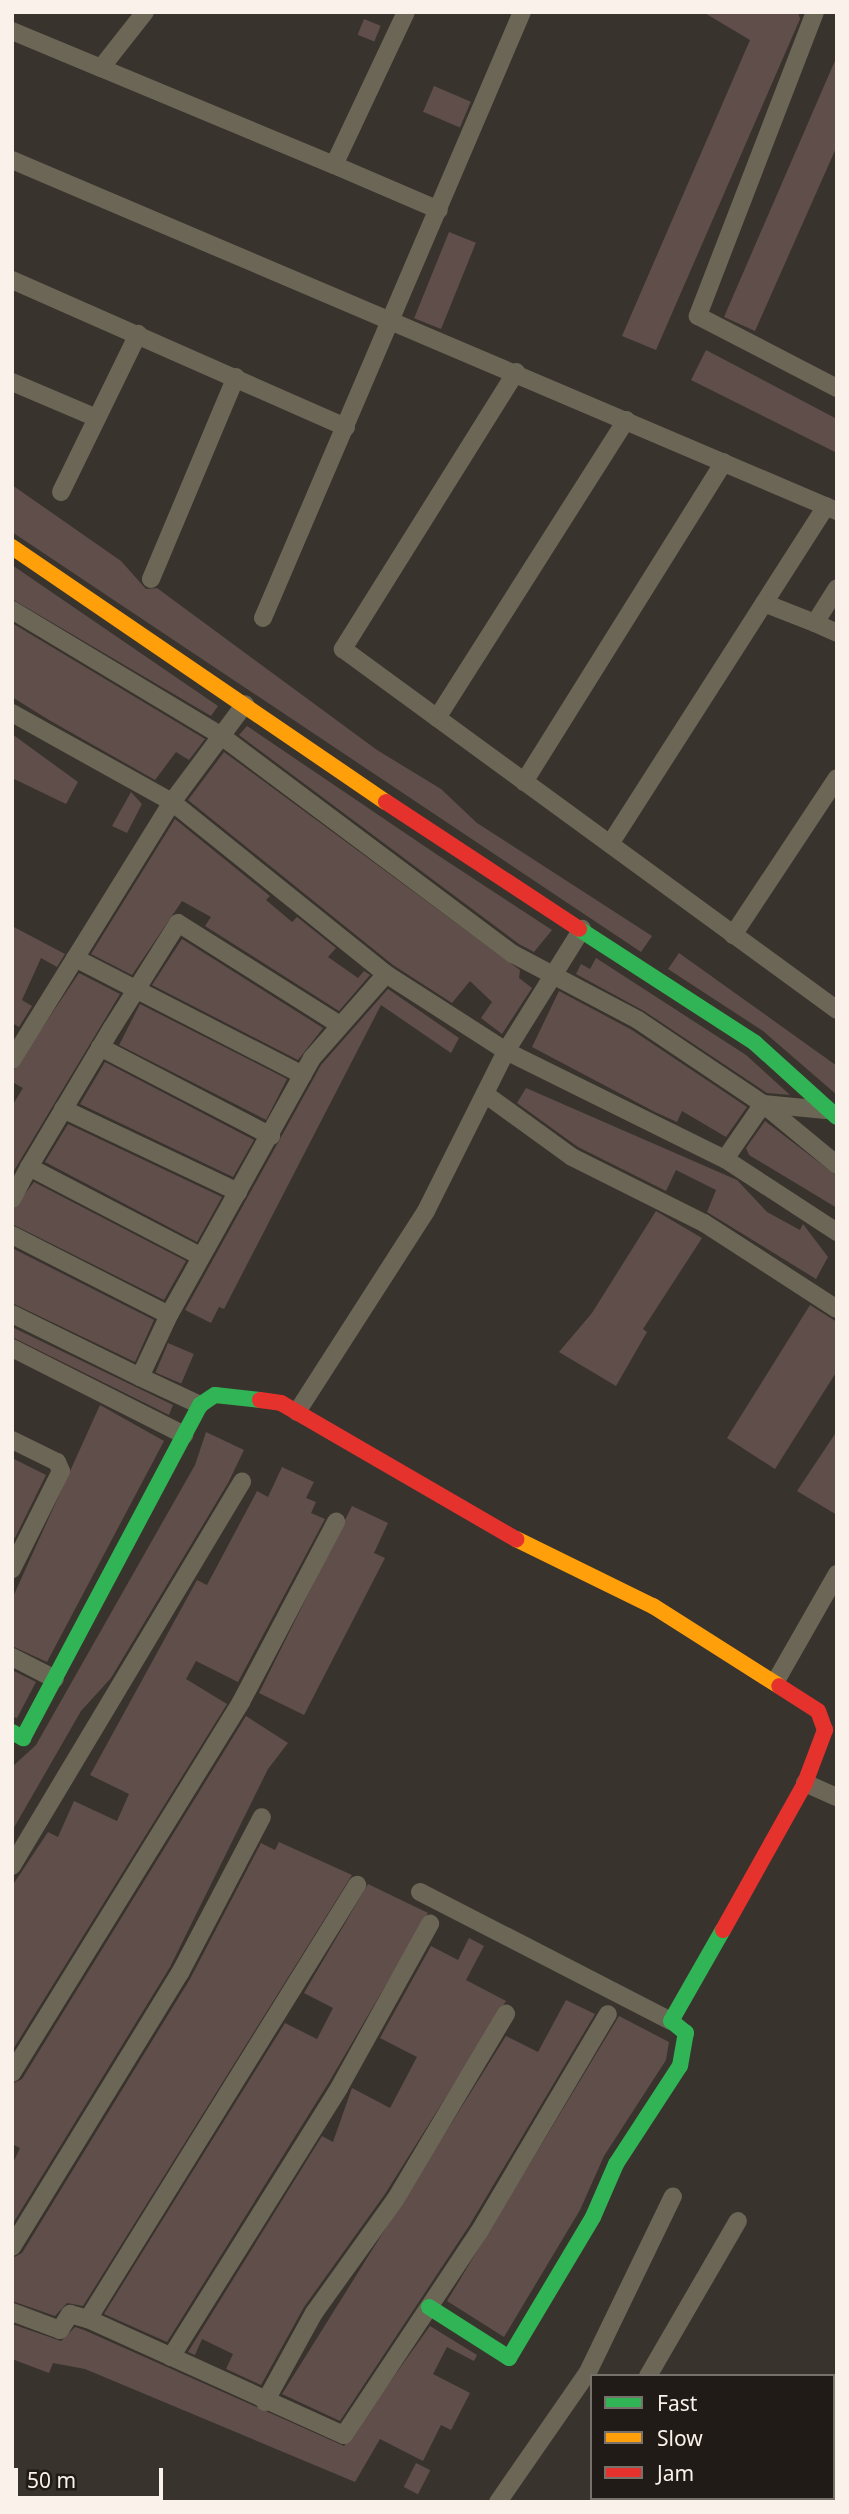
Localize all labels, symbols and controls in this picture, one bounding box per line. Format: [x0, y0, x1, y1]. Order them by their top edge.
legend [590, 2374, 835, 2500]
text: Fast [657, 2389, 697, 2417]
text: Slow [657, 2424, 703, 2452]
scale bar [18, 2454, 166, 2498]
text: Jam [657, 2459, 694, 2487]
text: 50 m [27, 2466, 76, 2494]

